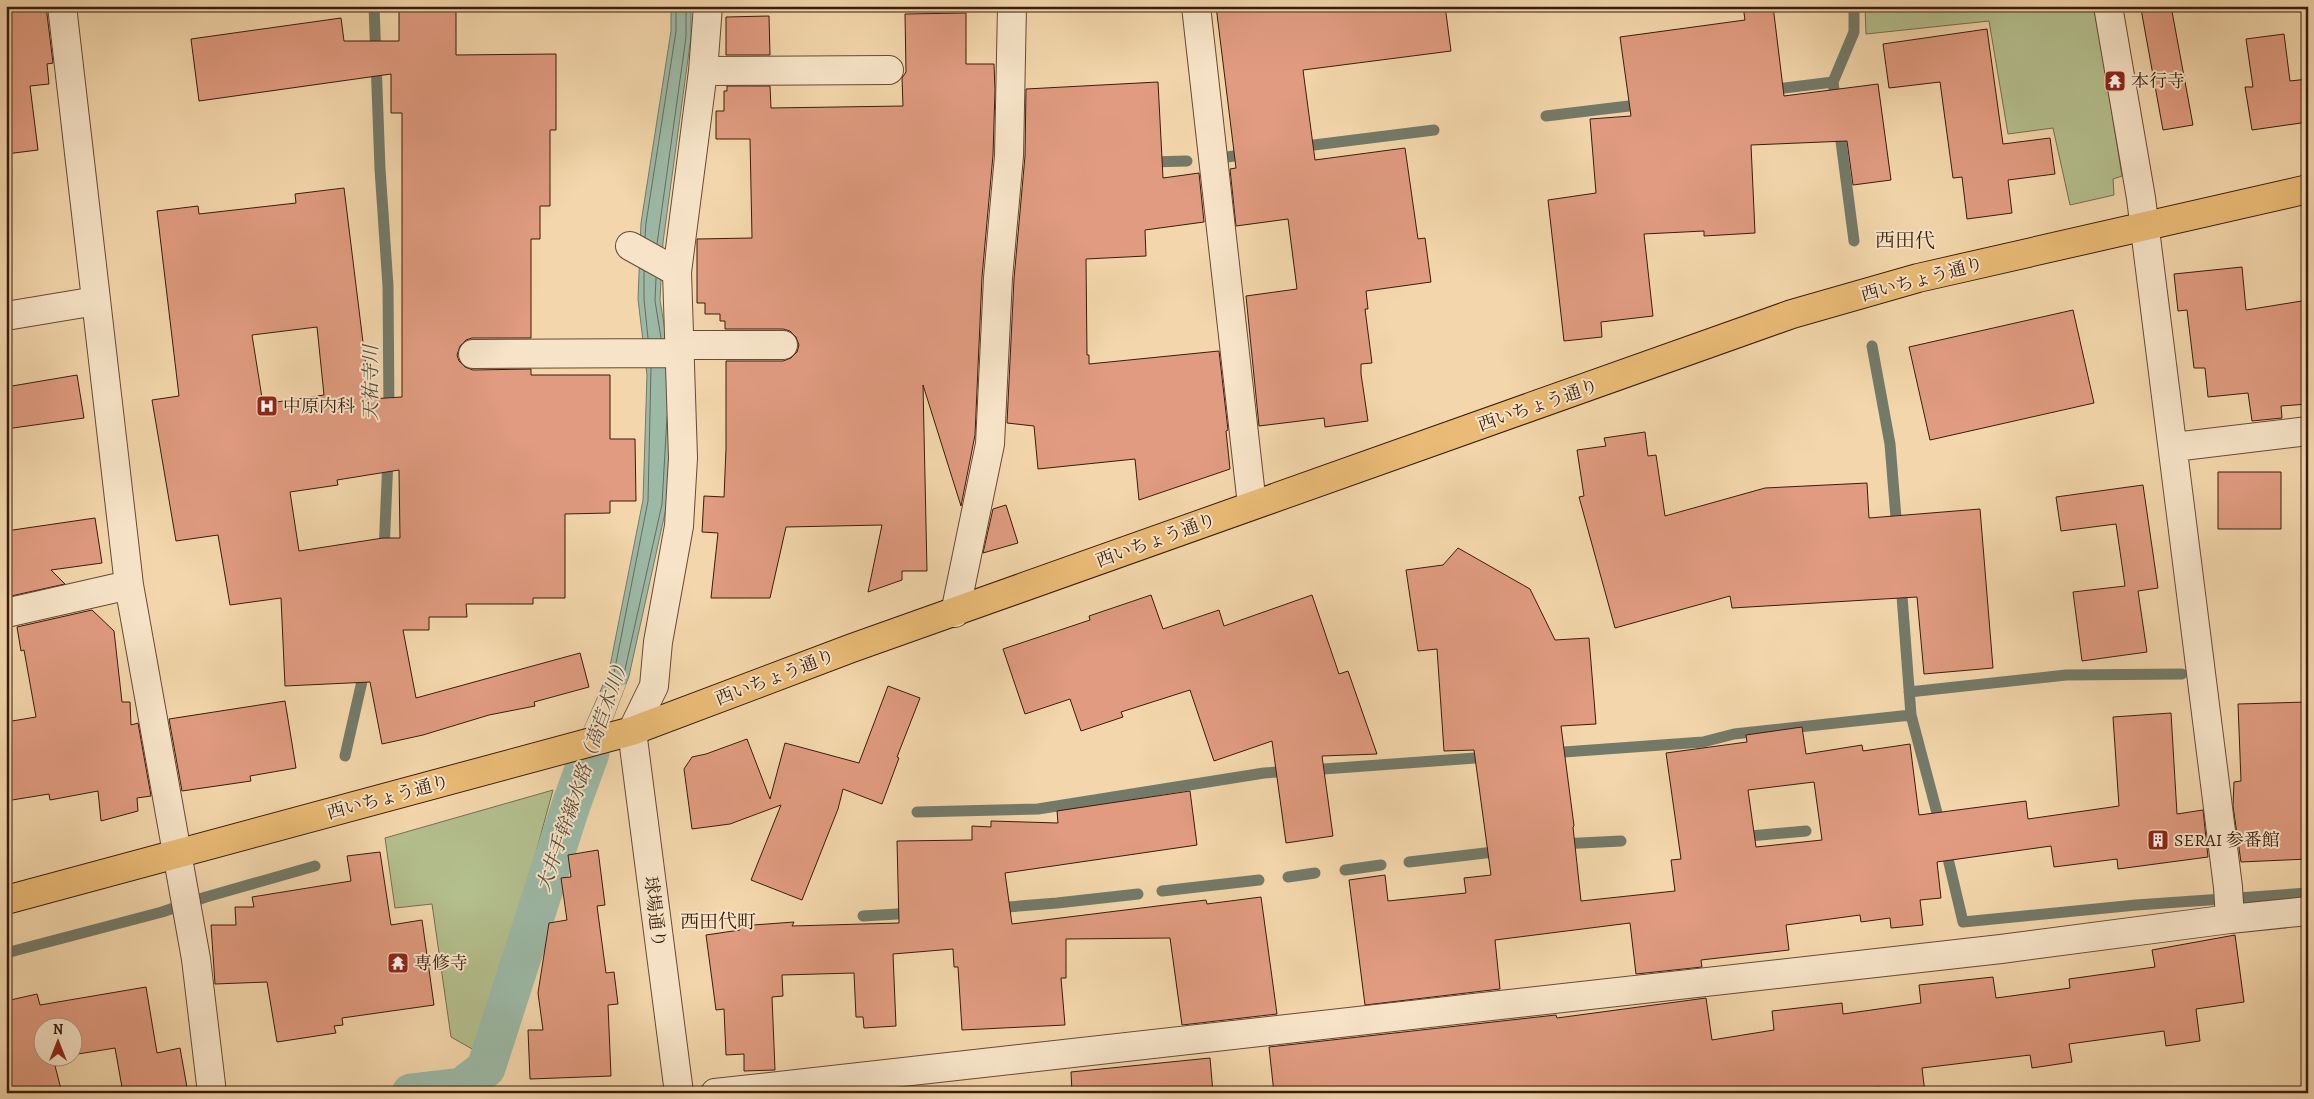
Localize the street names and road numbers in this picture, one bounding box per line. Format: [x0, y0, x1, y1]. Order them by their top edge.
street label: 西いちょう通り [1858, 251, 1986, 307]
street label: 西いちょう通り [1475, 373, 1601, 437]
street label: 西いちょう通り [1093, 507, 1219, 573]
street label: 西いちょう通り [712, 643, 838, 711]
street label: 西いちょう通り [324, 769, 452, 825]
street label: 球場通り [639, 875, 671, 949]

